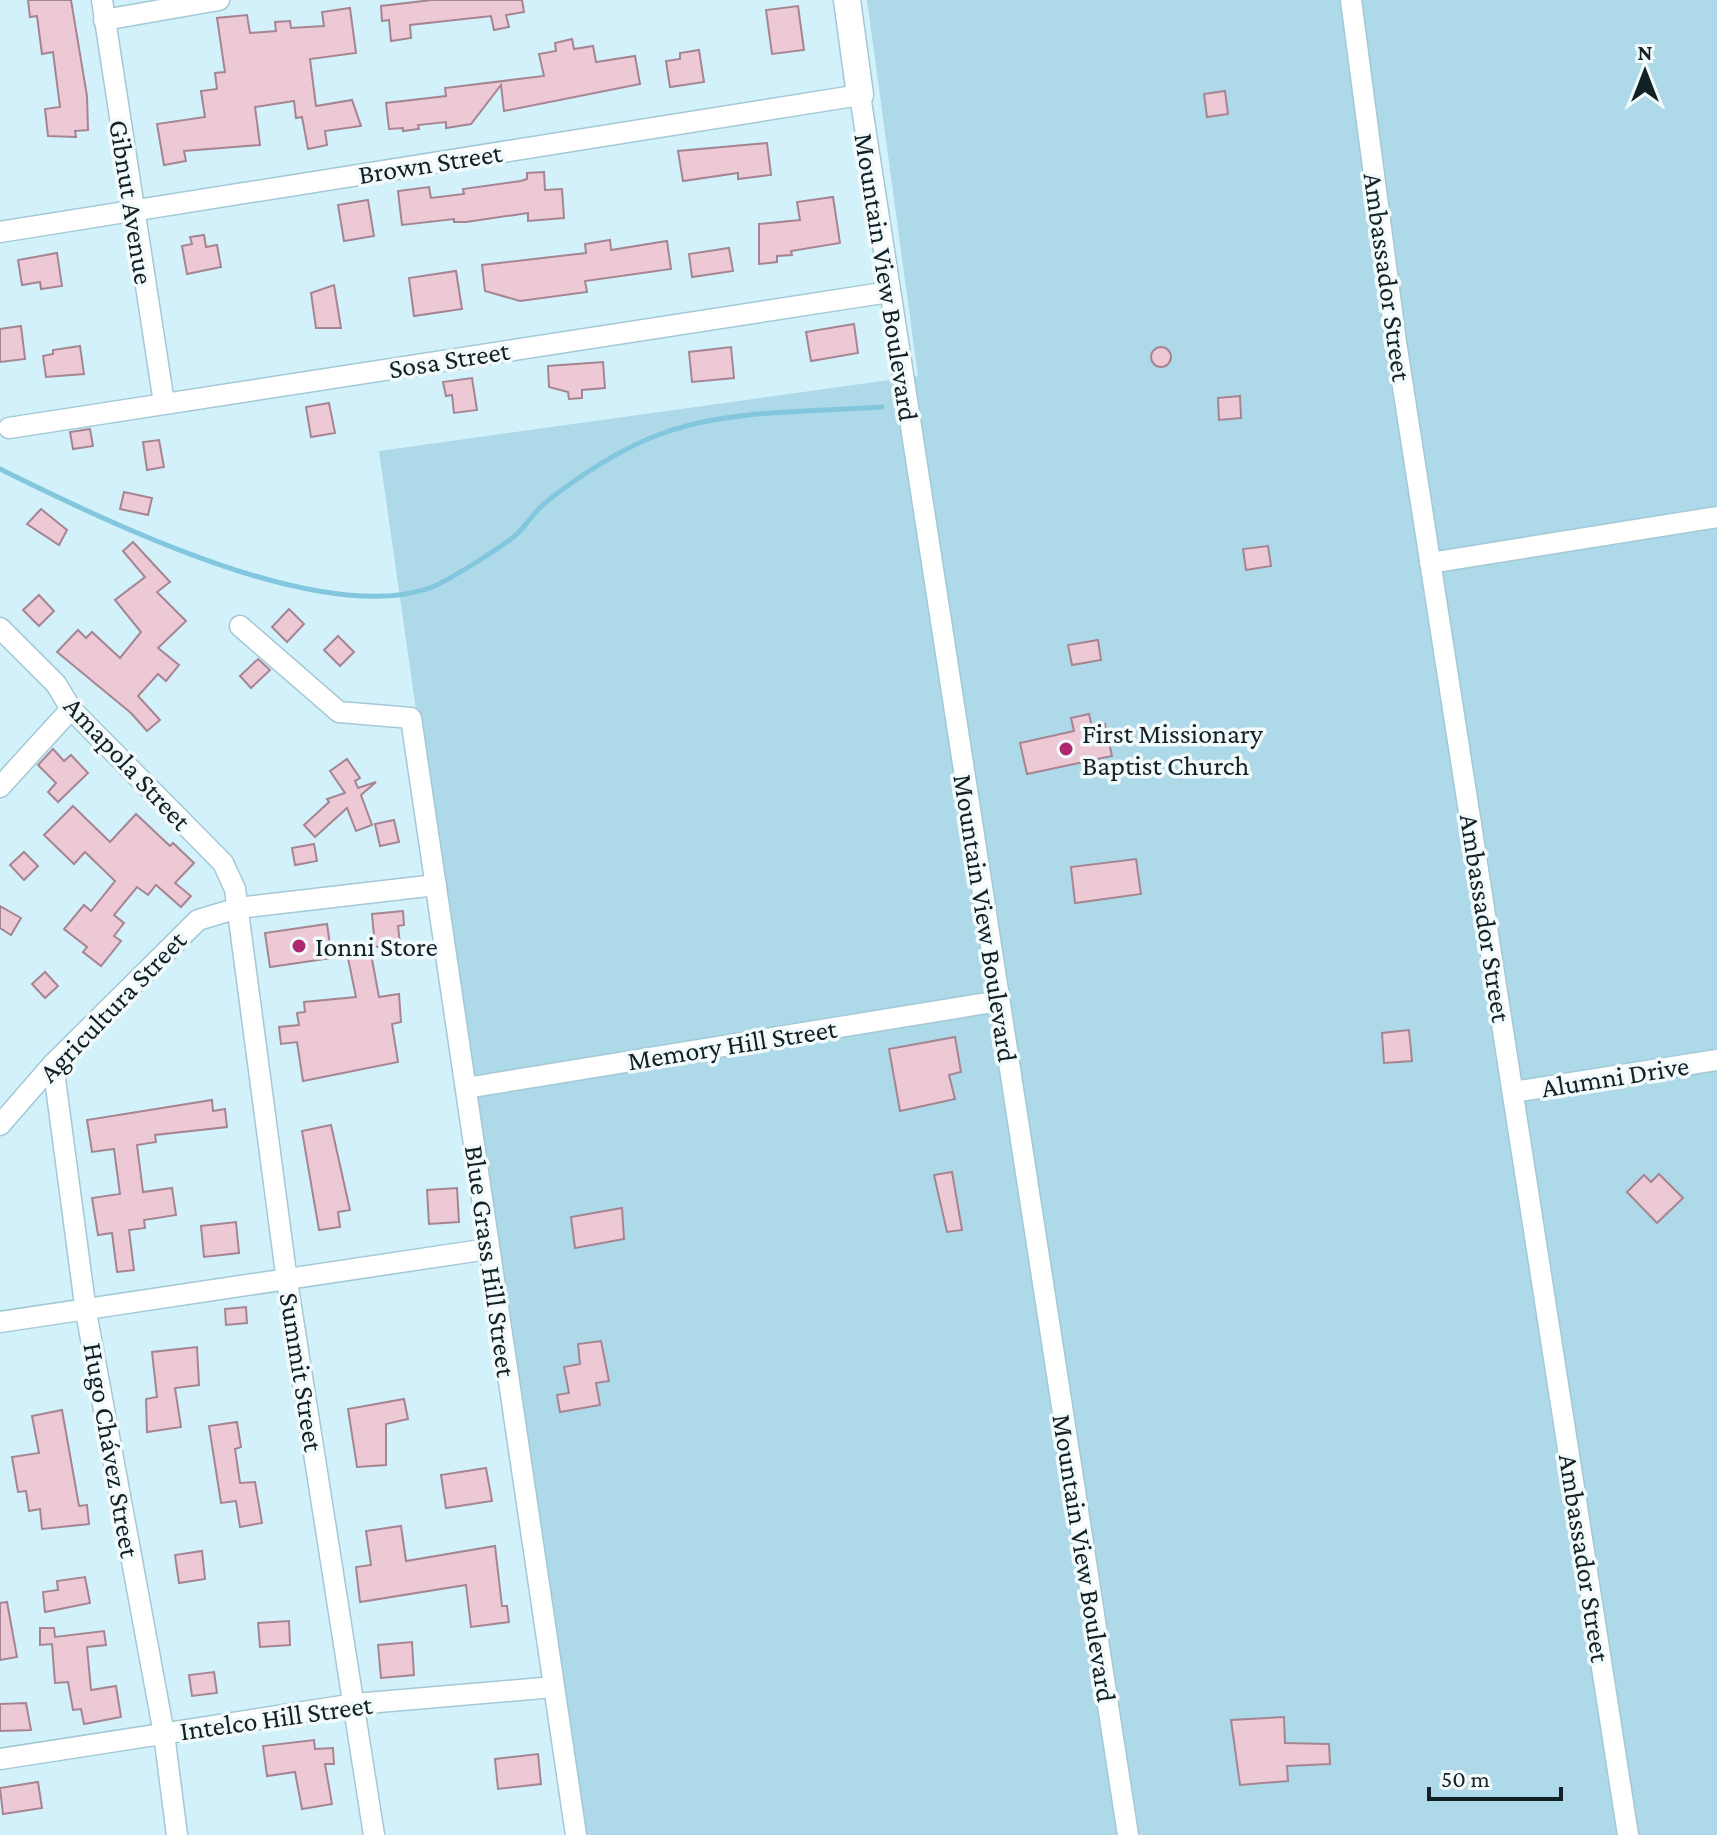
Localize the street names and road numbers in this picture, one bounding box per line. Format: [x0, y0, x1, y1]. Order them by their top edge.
street label: Gibnut Avenue [103, 118, 160, 287]
street label: Mountain View Boulevard [848, 131, 925, 424]
street label: Brown Street [356, 137, 505, 190]
street label: Ambassador Street [1358, 171, 1418, 384]
street label: Sosa Street [387, 335, 512, 384]
street label: Amapola Street [58, 690, 198, 837]
street label: Mountain View Boulevard [947, 772, 1024, 1065]
street label: Ambassador Street [1454, 812, 1517, 1025]
street label: Agricultura Street [33, 924, 193, 1088]
street label: Memory Hill Street [625, 1013, 840, 1076]
street label: Alumni Drive [1539, 1050, 1691, 1103]
street label: Blue Grass Hill Street [459, 1143, 522, 1380]
street label: Summit Street [274, 1290, 329, 1454]
street label: Hugo Chávez Street [77, 1340, 146, 1561]
street label: Mountain View Boulevard [1046, 1412, 1123, 1705]
street label: Ambassador Street [1553, 1452, 1616, 1665]
street label: Intelco Hill Street [178, 1689, 375, 1746]

